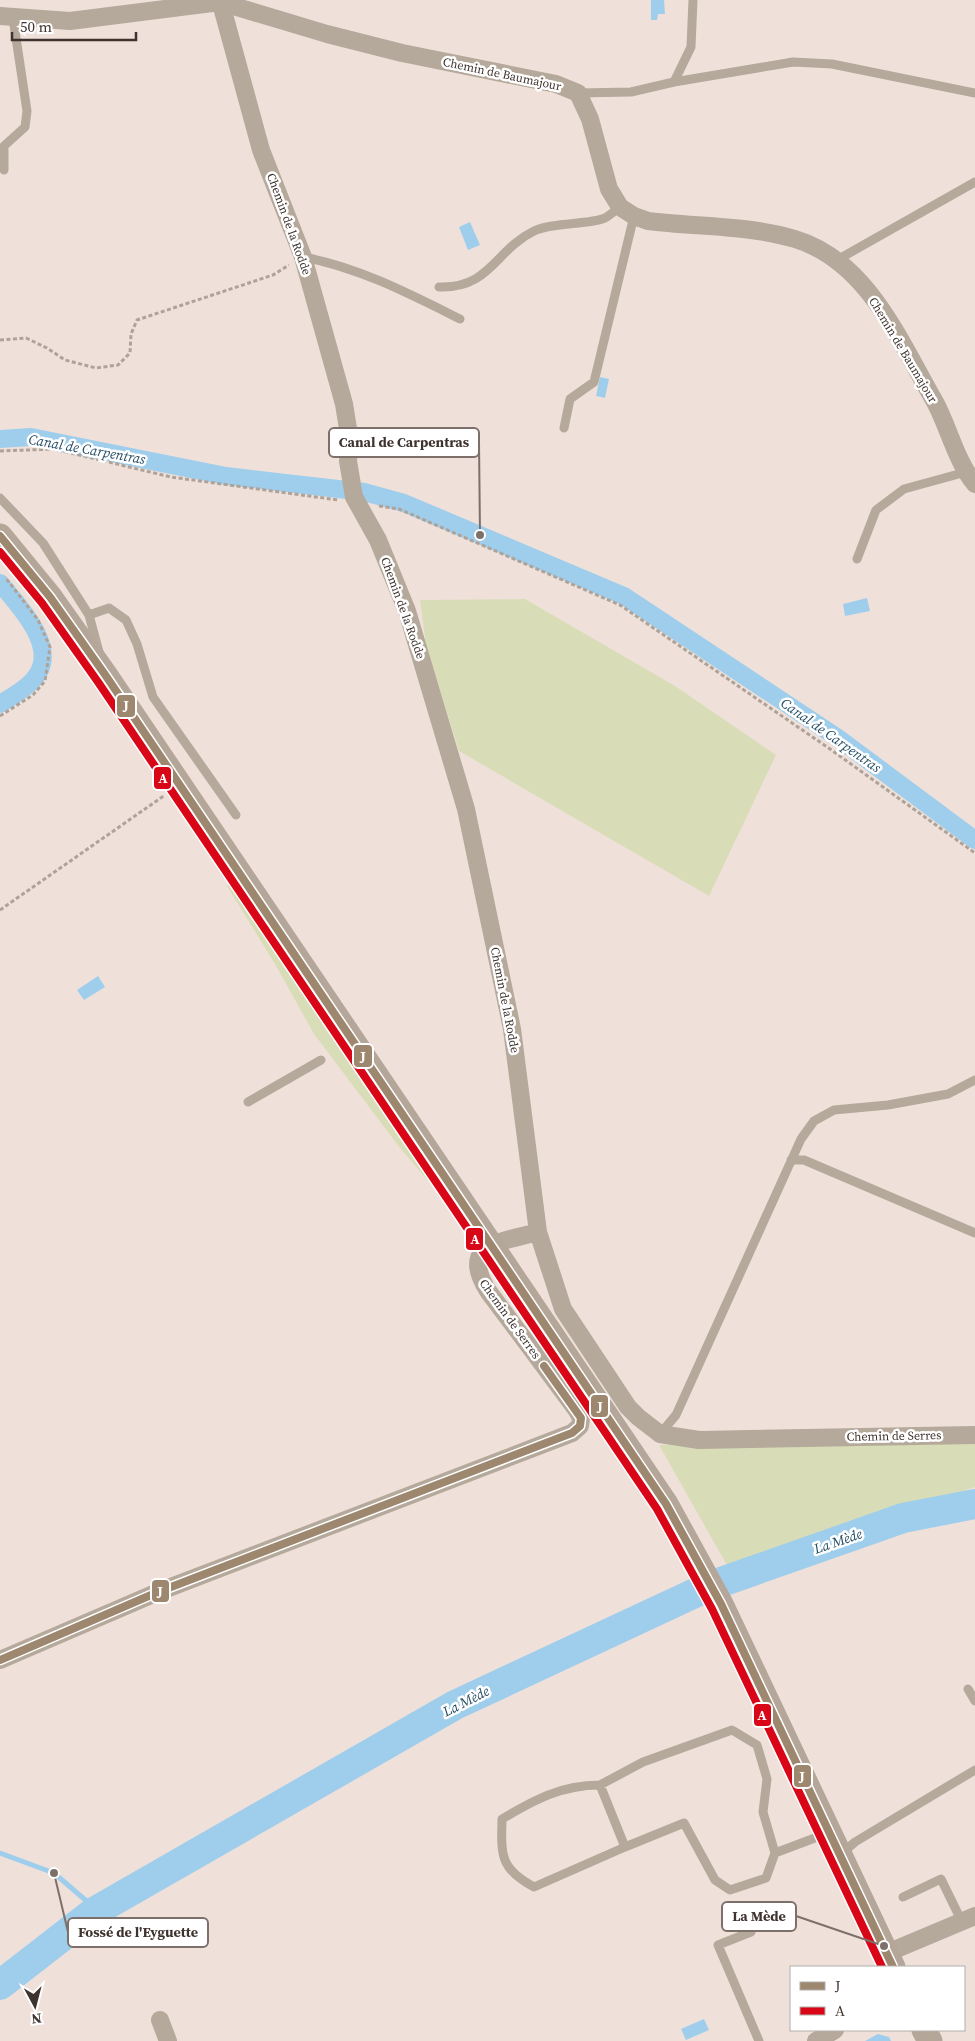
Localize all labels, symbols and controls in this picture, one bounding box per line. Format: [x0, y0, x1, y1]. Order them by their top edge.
scale bar [12, 10, 136, 42]
text: 50 m [20, 16, 52, 37]
street label: Chemin de Baumajour [441, 54, 563, 94]
street label: Chemin de la Rodde [263, 171, 315, 277]
street label: Chemin de Baumajour [865, 294, 941, 406]
callout: Canal de Carpentras [329, 428, 479, 457]
water label: Canal de Carpentras [27, 429, 148, 469]
text: Canal de Carpentras [339, 432, 470, 452]
street label: Chemin de la Rodde [377, 555, 429, 661]
water label: Canal de Carpentras [777, 693, 886, 778]
line badge: J [116, 694, 136, 718]
text: J [122, 695, 129, 715]
line badge: A [153, 766, 172, 790]
text: A [158, 768, 168, 788]
street label: Chemin de la Rodde [487, 946, 523, 1054]
line badge: J [353, 1044, 373, 1068]
text: J [359, 1046, 366, 1066]
line badge: A [465, 1227, 484, 1251]
text: A [470, 1229, 480, 1249]
street label: Chemin de Serres [476, 1276, 544, 1362]
line badge: J [590, 1394, 609, 1418]
text: J [596, 1396, 603, 1416]
street label: Chemin de Serres [847, 1427, 941, 1445]
water label: La Mède [810, 1523, 865, 1559]
line badge: J [151, 1579, 170, 1603]
text: J [156, 1581, 163, 1601]
water label: La Mède [438, 1681, 493, 1722]
line badge: A [753, 1703, 772, 1727]
text: A [757, 1705, 767, 1725]
line badge: J [793, 1764, 812, 1788]
text: J [798, 1766, 805, 1786]
callout: La Mède [722, 1902, 796, 1931]
text: La Mède [732, 1906, 786, 1926]
callout: Fossé de l'Eyguette [68, 1918, 208, 1947]
text: Fossé de l'Eyguette [78, 1922, 198, 1942]
legend [790, 1966, 965, 2031]
text: J [834, 1975, 841, 1996]
north arrow [10, 1981, 60, 2031]
text: A [835, 2000, 845, 2021]
text: N [30, 2008, 43, 2029]

